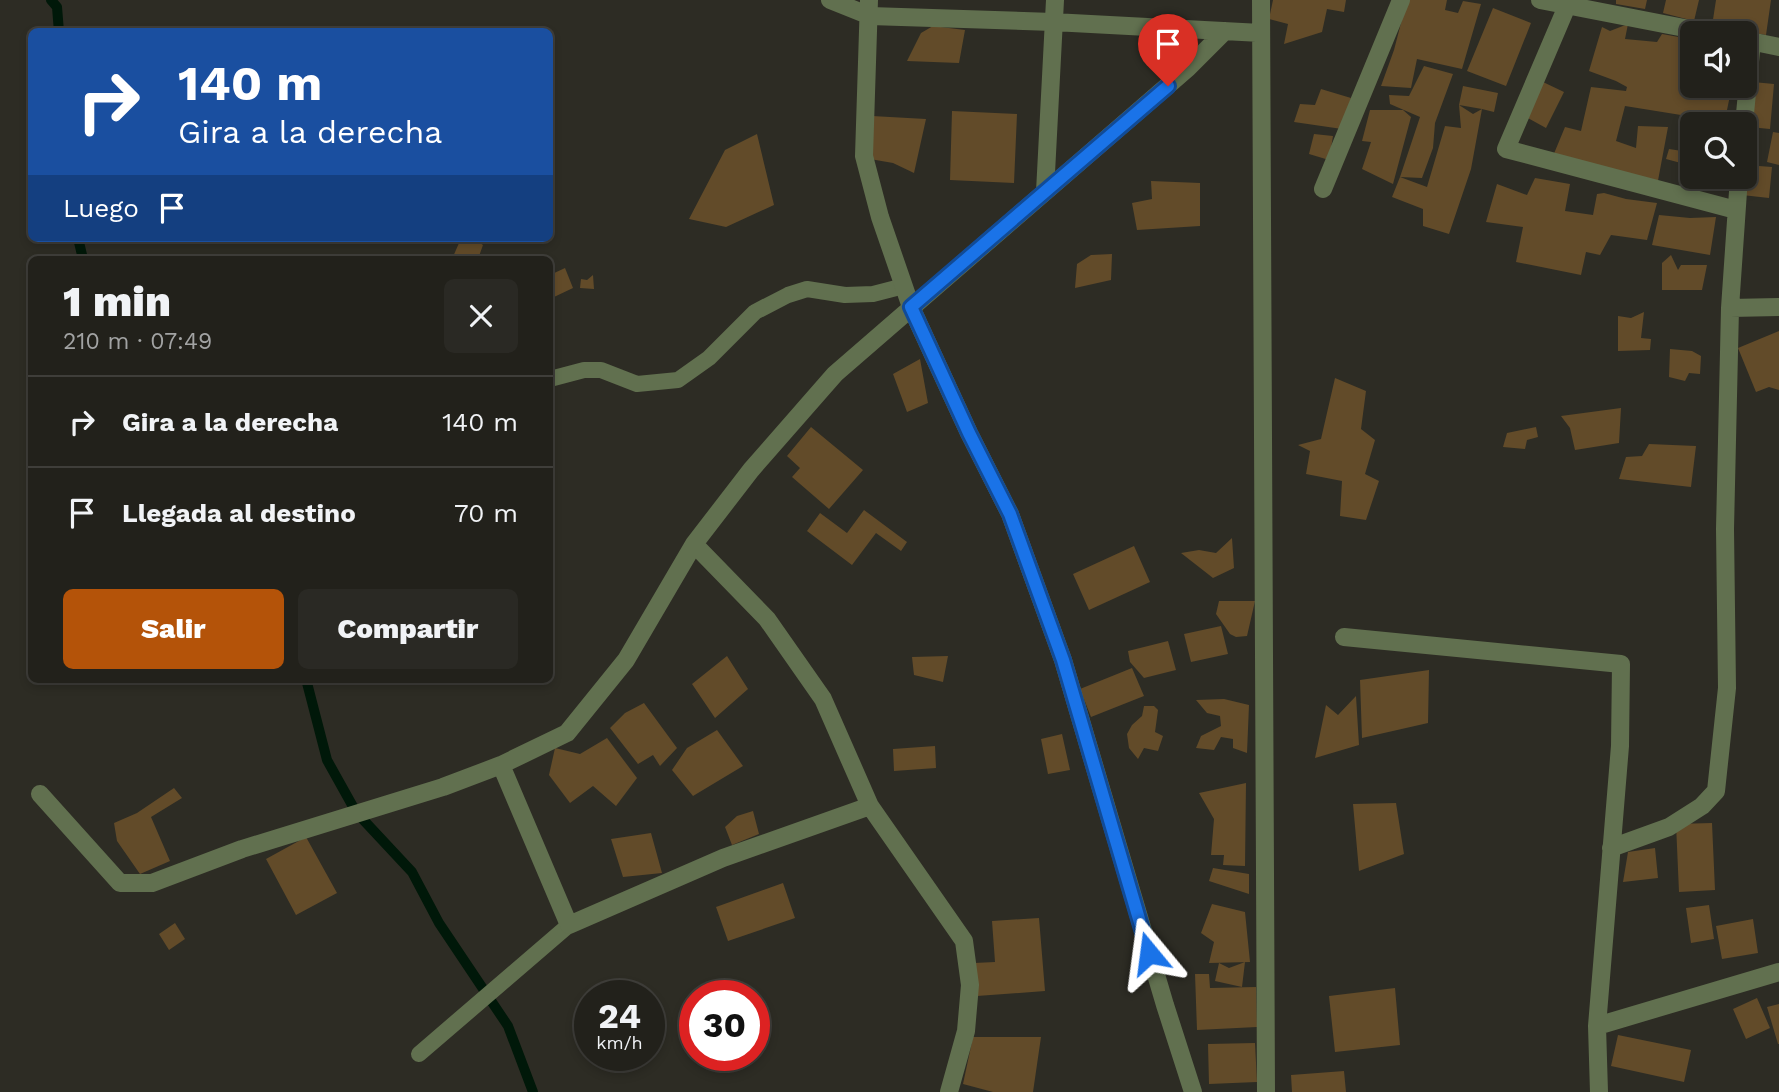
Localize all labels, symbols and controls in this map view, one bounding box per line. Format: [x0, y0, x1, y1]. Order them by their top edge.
pin [1138, 14, 1198, 86]
map controls [1680, 21, 1757, 189]
button: sound [1680, 21, 1757, 98]
icon: arrive [1149, 25, 1187, 63]
text: 140 m [178, 54, 322, 112]
icon: right [63, 56, 154, 147]
button: search [1680, 112, 1757, 189]
text: Gira a la derecha [178, 113, 442, 151]
icon: arrive [153, 189, 191, 227]
text: Luego [63, 193, 139, 223]
text: 1 min [63, 277, 171, 326]
button: close [444, 279, 518, 353]
text: 210 m · 07:49 [63, 328, 212, 355]
icon: right [63, 403, 101, 441]
text: Gira a la derecha [122, 407, 338, 437]
text: 140 m [442, 407, 518, 437]
icon: arrive [63, 494, 101, 532]
text: Llegada al destino [122, 498, 356, 528]
text: 70 m [454, 498, 518, 528]
button: Salir [63, 589, 284, 669]
button: Compartir [298, 589, 518, 669]
position arrow [1112, 916, 1186, 990]
speed limit sign: 30 [679, 980, 770, 1071]
text: 24 [598, 995, 641, 1037]
text: km/h [596, 1032, 643, 1053]

